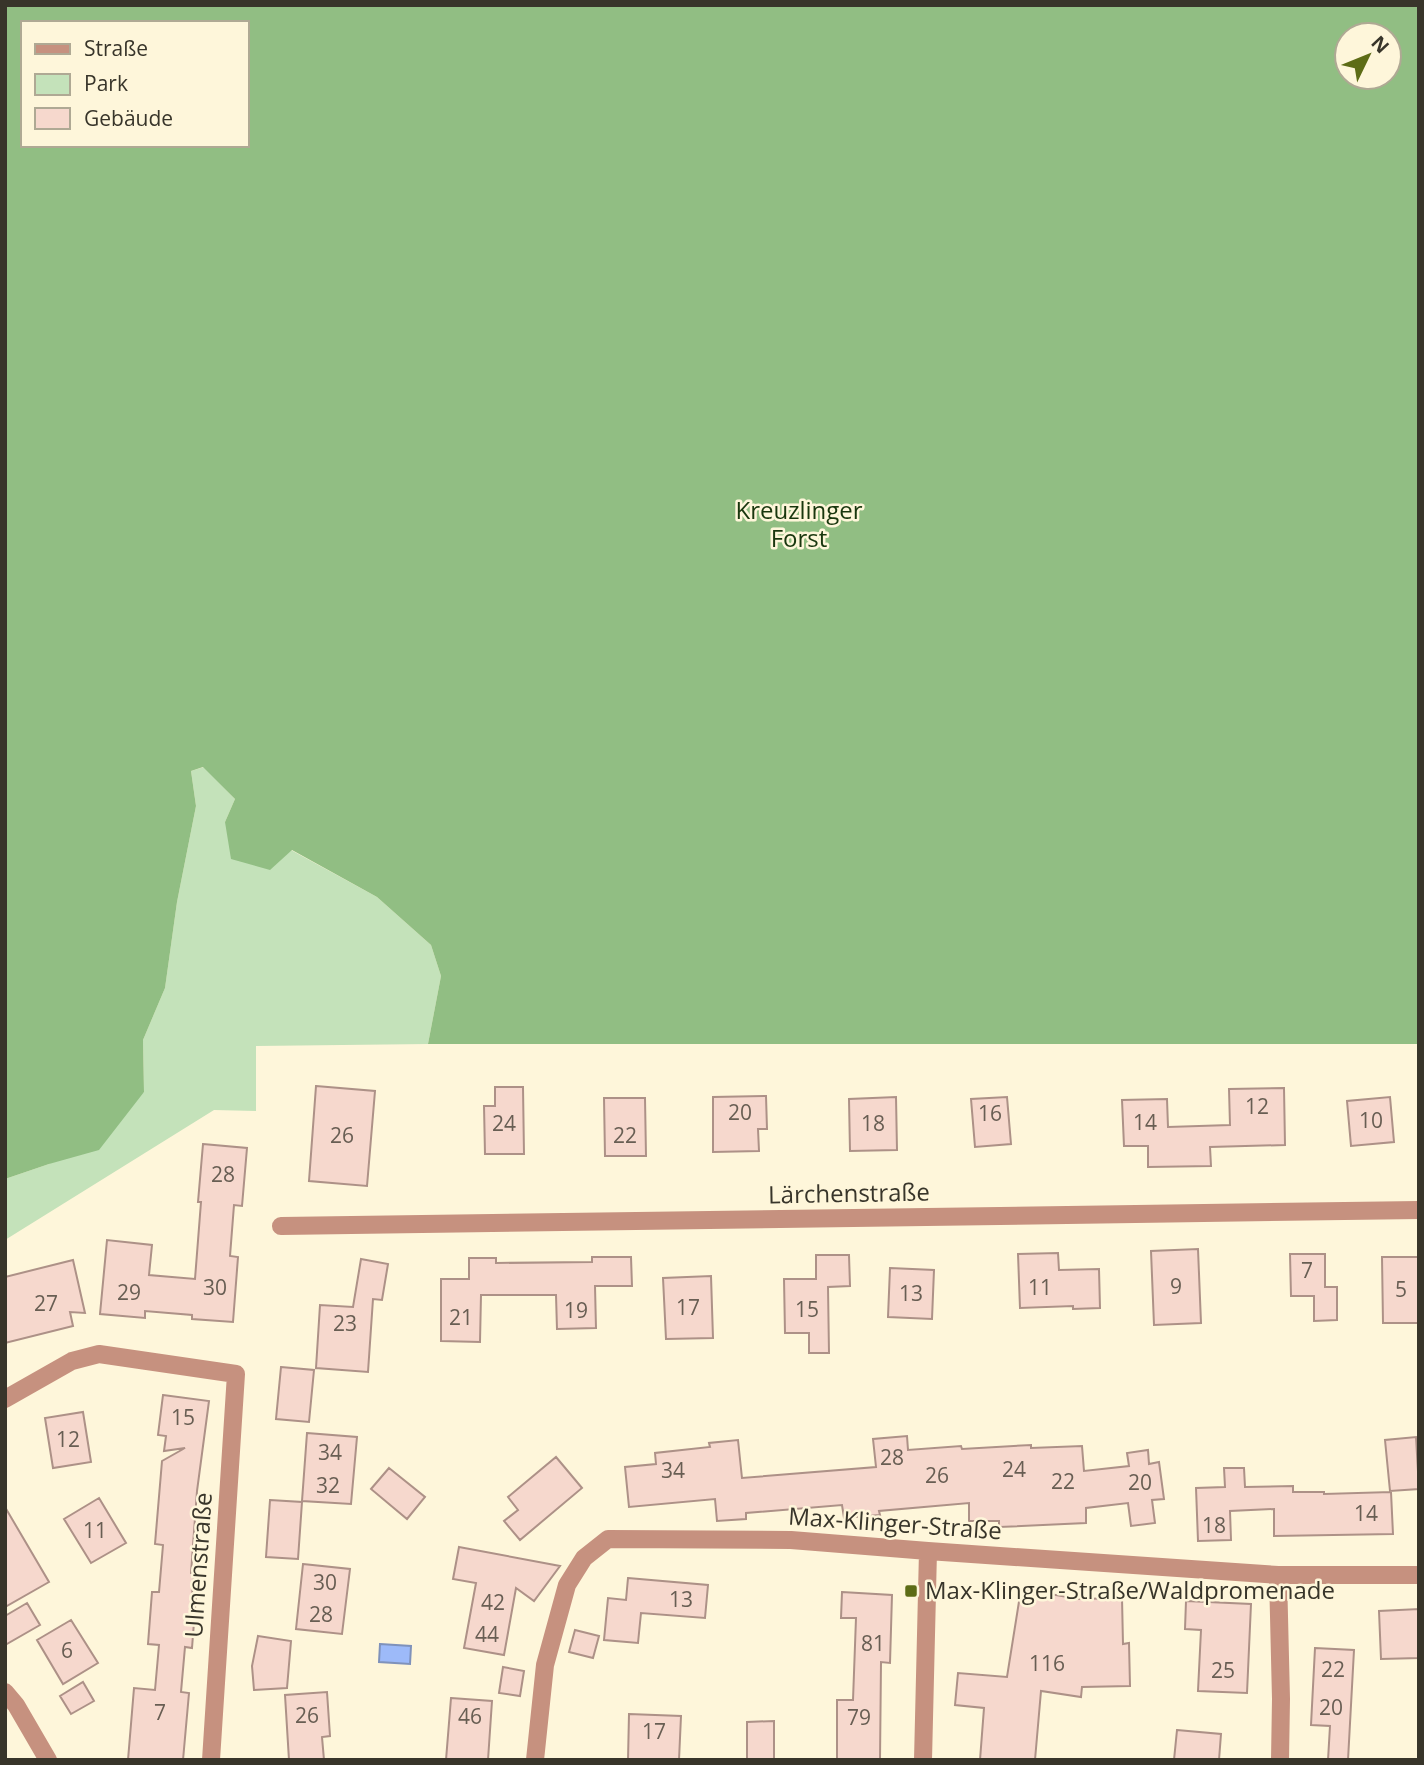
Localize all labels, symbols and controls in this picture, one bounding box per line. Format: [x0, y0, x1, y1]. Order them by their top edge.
legend [21, 21, 248, 147]
north arrow [1333, 21, 1403, 91]
text: N [1366, 30, 1395, 59]
text: Straße [84, 34, 148, 62]
text: Park [84, 69, 128, 97]
text: Gebäude [84, 104, 173, 132]
park label: Kreuzlinger Forst [735, 493, 863, 554]
house number: 12 [1245, 1092, 1269, 1120]
house number: 20 [728, 1098, 752, 1126]
house number: 16 [978, 1099, 1002, 1127]
house number: 10 [1359, 1106, 1383, 1134]
house number: 14 [1133, 1108, 1157, 1136]
house number: 24 [492, 1109, 516, 1137]
house number: 18 [861, 1109, 885, 1137]
house number: 26 [330, 1121, 354, 1149]
house number: 22 [613, 1121, 637, 1149]
house number: 28 [211, 1160, 235, 1188]
street label: Lärchenstraße [768, 1175, 930, 1210]
house number: 7 [1301, 1256, 1313, 1284]
house number: 9 [1170, 1272, 1182, 1300]
house number: 30 [203, 1273, 227, 1301]
house number: 11 [1028, 1273, 1052, 1301]
house number: 5 [1395, 1275, 1407, 1303]
house number: 29 [117, 1278, 141, 1306]
house number: 13 [899, 1279, 923, 1307]
house number: 27 [34, 1289, 58, 1317]
house number: 17 [676, 1293, 700, 1321]
house number: 15 [795, 1295, 819, 1323]
house number: 19 [564, 1296, 588, 1324]
house number: 21 [449, 1303, 473, 1331]
house number: 23 [333, 1309, 357, 1337]
house number: 15 [171, 1403, 195, 1431]
house number: 12 [56, 1425, 80, 1453]
house number: 34 [318, 1438, 342, 1466]
house number: 28 [880, 1443, 904, 1471]
house number: 24 [1002, 1455, 1026, 1483]
house number: 34 [661, 1456, 685, 1484]
house number: 26 [925, 1461, 949, 1489]
house number: 22 [1051, 1467, 1075, 1495]
house number: 20 [1128, 1468, 1152, 1496]
house number: 32 [316, 1471, 340, 1499]
street label: Ulmenstraße [176, 1491, 219, 1639]
street label: Max-Klinger-Straße [787, 1499, 1003, 1546]
house number: 14 [1354, 1499, 1378, 1527]
house number: 18 [1202, 1511, 1226, 1539]
house number: 11 [83, 1516, 107, 1544]
house number: 30 [313, 1568, 337, 1596]
place label: Max-Klinger-Straße/Waldpromenade [925, 1573, 1335, 1606]
marker: Max-Klinger-Straße/Waldpromenade [903, 1583, 919, 1599]
house number: 13 [669, 1585, 693, 1613]
house number: 42 [481, 1588, 505, 1616]
house number: 28 [309, 1600, 333, 1628]
house number: 44 [475, 1620, 499, 1648]
house number: 81 [861, 1629, 885, 1657]
house number: 6 [61, 1636, 73, 1664]
house number: 116 [1029, 1649, 1065, 1677]
house number: 22 [1321, 1655, 1345, 1683]
house number: 25 [1211, 1656, 1235, 1684]
house number: 20 [1319, 1693, 1343, 1721]
house number: 7 [154, 1698, 166, 1726]
house number: 26 [295, 1701, 319, 1729]
house number: 46 [458, 1702, 482, 1730]
house number: 79 [847, 1703, 871, 1731]
house number: 17 [642, 1717, 666, 1745]

